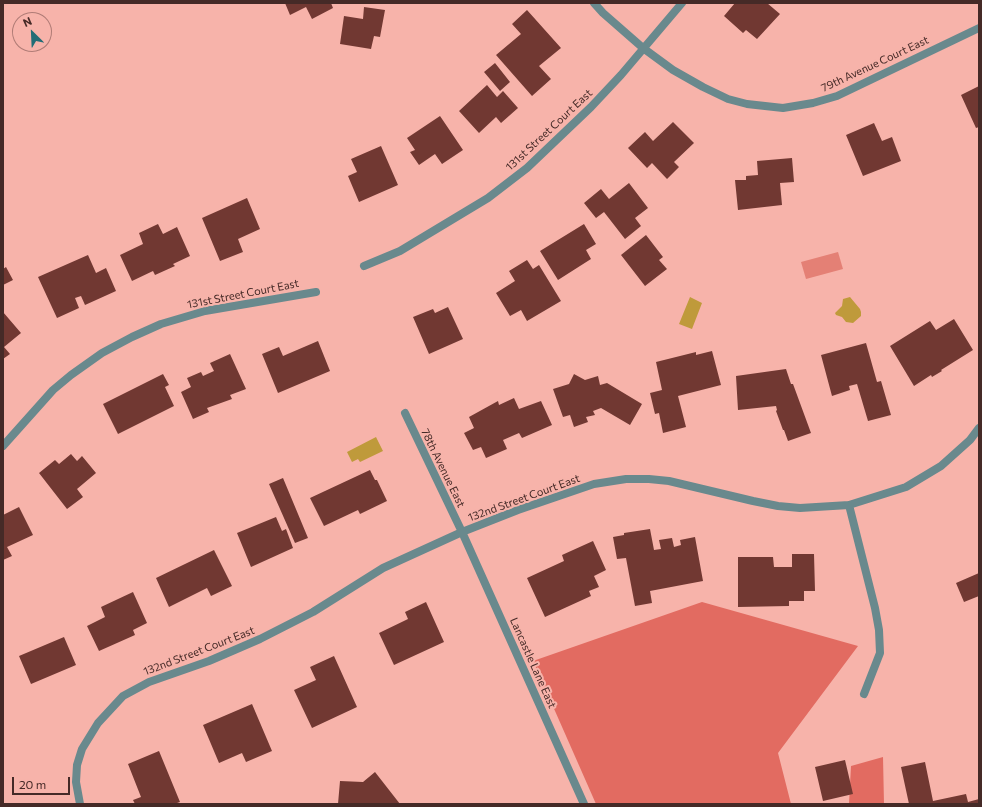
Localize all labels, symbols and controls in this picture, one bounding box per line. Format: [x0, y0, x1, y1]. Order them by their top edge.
north arrow [12, 12, 52, 52]
text: N [21, 14, 34, 29]
street label: 79th Avenue Court East [819, 33, 931, 95]
street label: 131st Street Court East [503, 86, 595, 174]
street label: 131st Street Court East [186, 277, 300, 311]
street label: 78th Avenue East [418, 426, 468, 510]
street label: 132nd Street Court East [466, 472, 582, 524]
street label: Lancastle Lane East [507, 616, 559, 710]
street label: 132nd Street Court East [142, 624, 256, 678]
scale bar [14, 769, 72, 795]
text: 20 m [19, 777, 46, 791]

